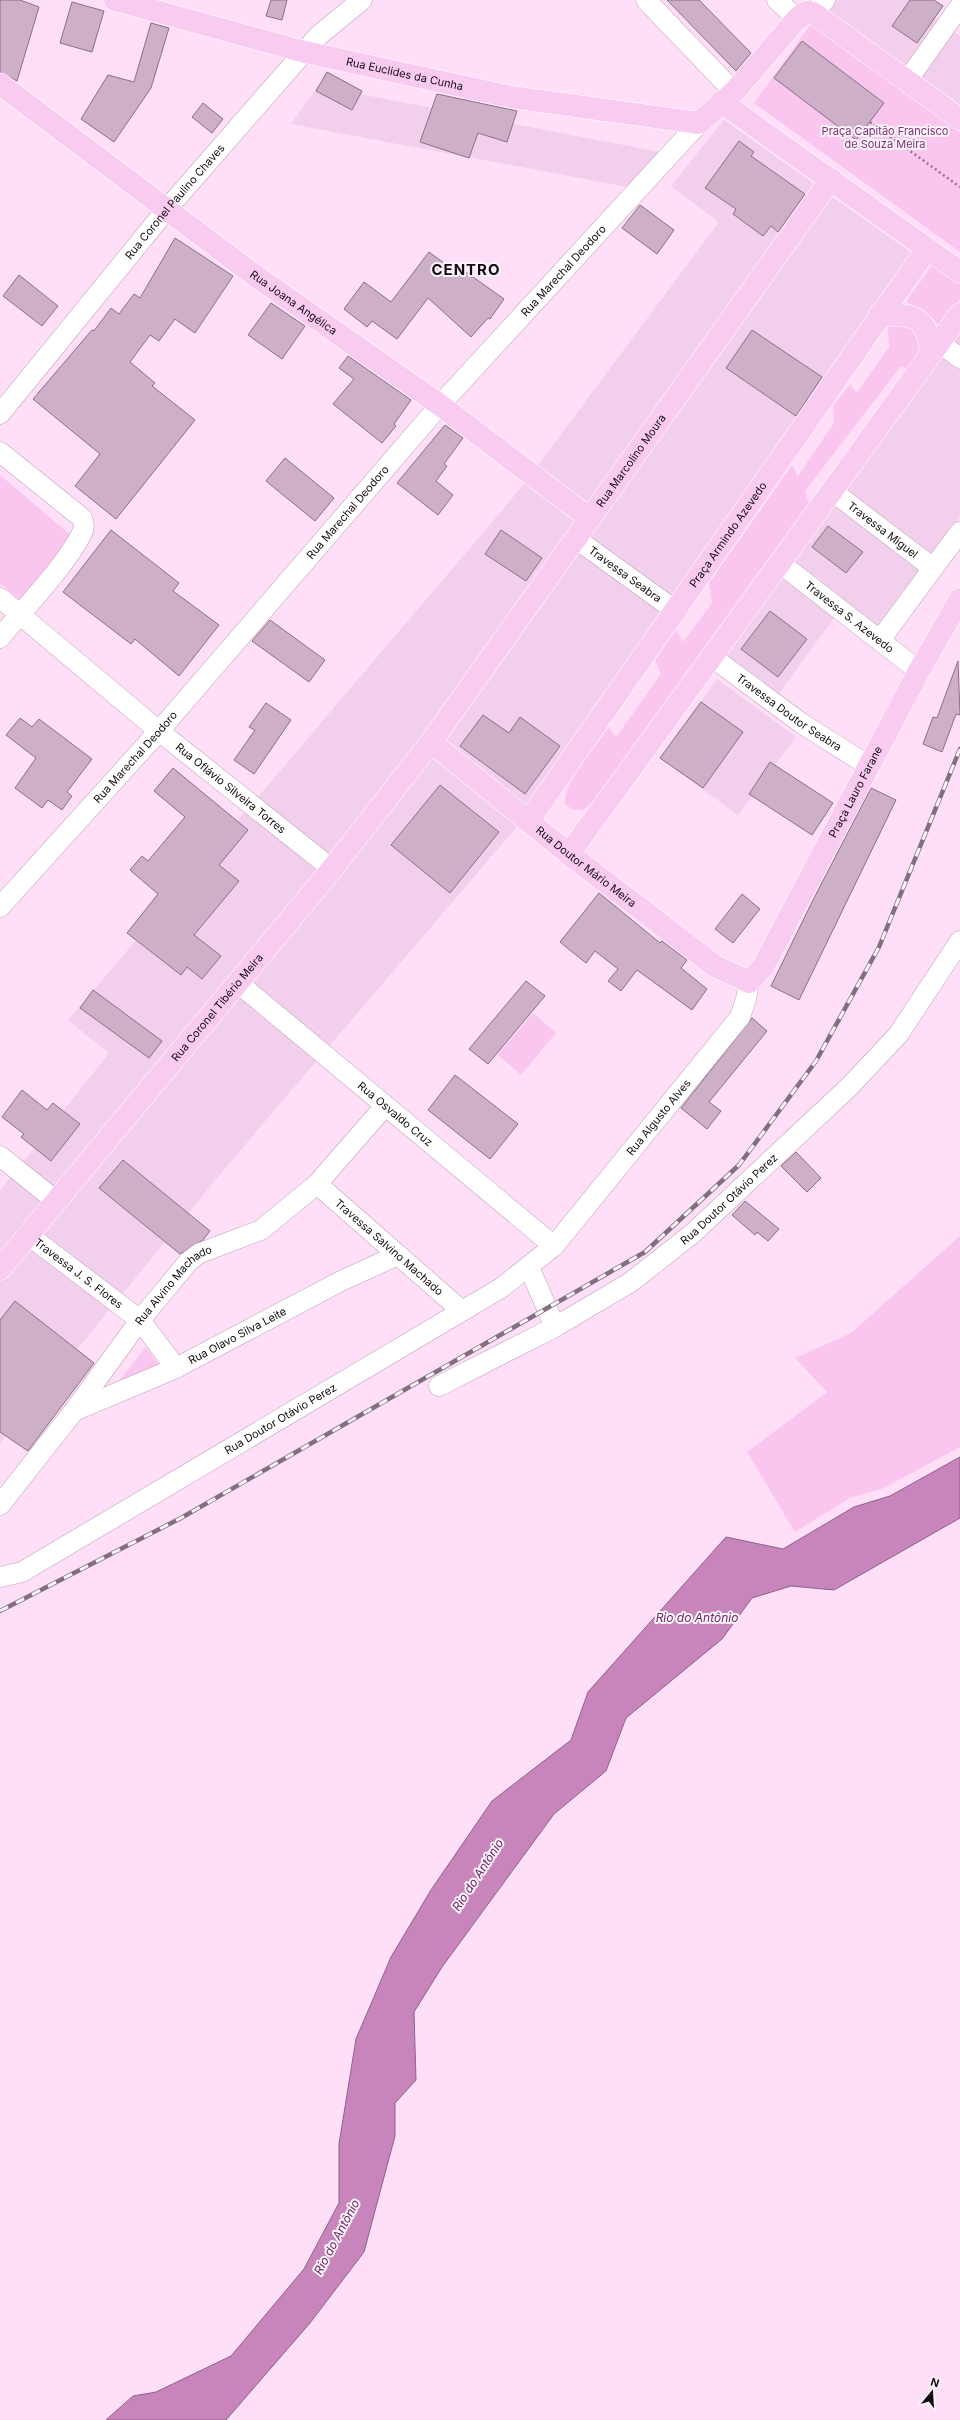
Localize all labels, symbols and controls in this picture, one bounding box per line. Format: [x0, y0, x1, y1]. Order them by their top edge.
street label: Rua Euclides da Cunha [345, 54, 465, 93]
park label: Praça Capitão Francisco de Souza Meira [822, 124, 949, 151]
street label: Rua Coronel Paulino Chaves [122, 141, 228, 262]
street label: Rua Marechal Deodoro [518, 222, 609, 319]
district label: CENTRO [431, 260, 501, 279]
street label: Rua Joana Angélica [247, 267, 340, 338]
street label: Rua Marcolino Moura [593, 411, 669, 510]
street label: Rua Marechal Deodoro [303, 462, 392, 562]
street label: Praça Armindo Azevedo [686, 479, 770, 590]
street label: Travessa Miguel [845, 498, 921, 561]
street label: Travessa Seabra [586, 543, 665, 605]
street label: Travessa S. Azevedo [802, 578, 897, 656]
street label: Travessa Doutor Seabra [734, 671, 844, 754]
street label: Rua Marechal Deodoro [90, 708, 180, 806]
street label: Rua Oflávio Silveira Torres [173, 740, 289, 836]
street label: Praça Lauro Farane [826, 744, 885, 840]
street label: Rua Doutor Mário Meira [533, 823, 639, 910]
street label: Rua Coronel Tibério Meira [168, 951, 266, 1064]
street label: Rua Algusto Alves [624, 1076, 694, 1158]
street label: Rua Osvaldo Cruz [355, 1079, 436, 1149]
street label: Rua Doutor Otávio Perez [678, 1150, 781, 1247]
street label: Travessa Salvino Machado [332, 1196, 447, 1299]
street label: Travessa J. S. Flores [32, 1235, 126, 1312]
street label: Rua Alvino Machado [132, 1242, 214, 1328]
street label: Rua Olavo Silva Leite [186, 1304, 289, 1367]
street label: Rua Doutor Otávio Perez [222, 1380, 339, 1457]
water label: Rio do Antônio [656, 1610, 738, 1625]
water label: Rio do Antônio [449, 1836, 506, 1914]
water label: Rio do Antônio [311, 2197, 363, 2277]
north arrow [912, 2372, 952, 2412]
text: N [929, 2375, 941, 2390]

